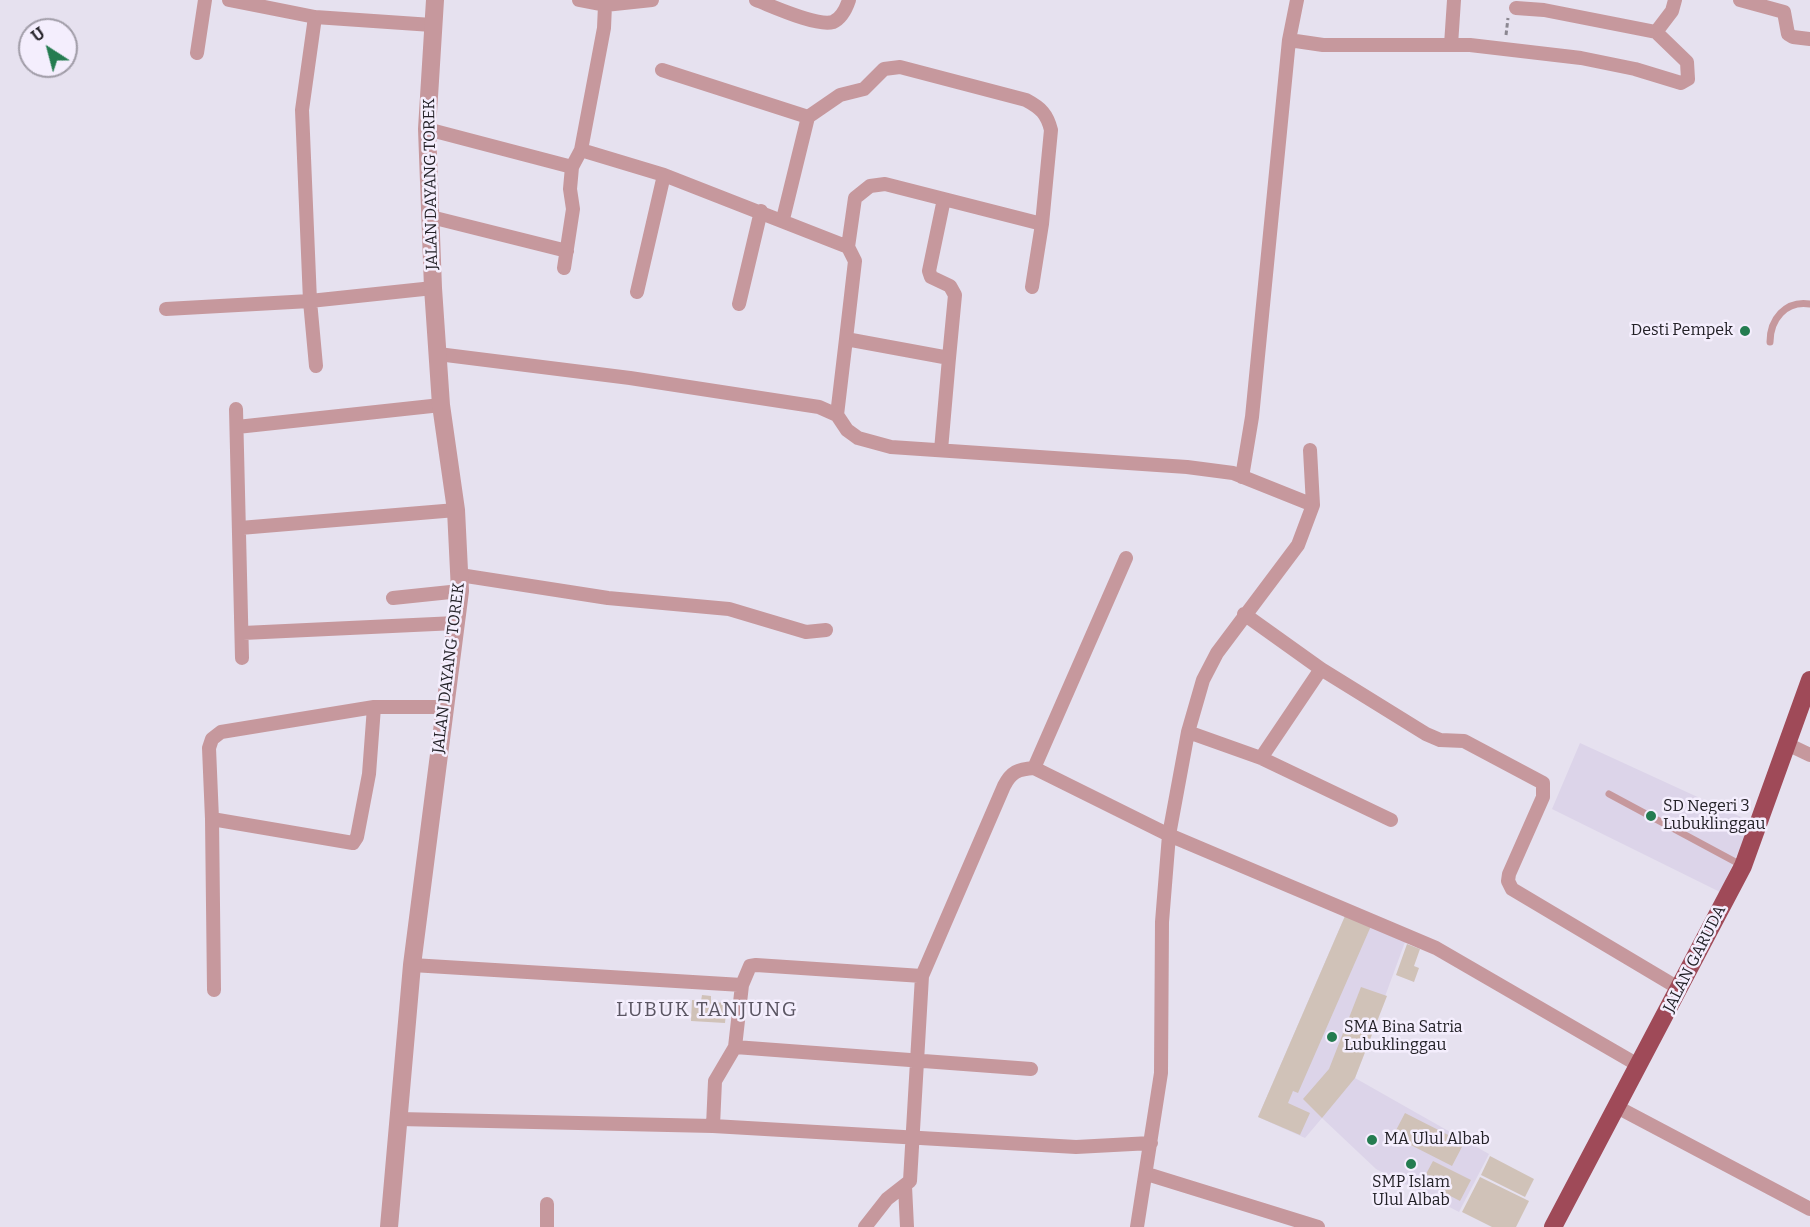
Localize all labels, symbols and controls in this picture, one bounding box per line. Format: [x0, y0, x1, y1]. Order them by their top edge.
north arrow [18, 18, 78, 78]
text: U [28, 23, 49, 46]
street label: JALAN DAYANG TOREK [420, 98, 442, 270]
place label: Desti Pempek [1631, 321, 1733, 341]
marker: Desti Pempek [1738, 324, 1752, 338]
street label: JALAN DAYANG TOREK [429, 582, 469, 754]
place label: SD Negeri 3 Lubuklinggau [1663, 797, 1765, 835]
marker: SD Negeri 3 Lubuklinggau [1644, 809, 1658, 823]
street label: JALAN GARUDA [1660, 902, 1730, 1016]
district label: LUBUK TANJUNG [616, 998, 798, 1022]
place label: SMA Bina Satria Lubuklinggau [1344, 1018, 1462, 1056]
marker: SMA Bina Satria Lubuklinggau [1325, 1030, 1339, 1044]
place label: MA Ulul Albab [1384, 1130, 1490, 1150]
marker: MA Ulul Albab [1365, 1133, 1379, 1147]
marker: SMP Islam Ulul Albab [1404, 1157, 1418, 1171]
place label: SMP Islam Ulul Albab [1372, 1173, 1450, 1211]

